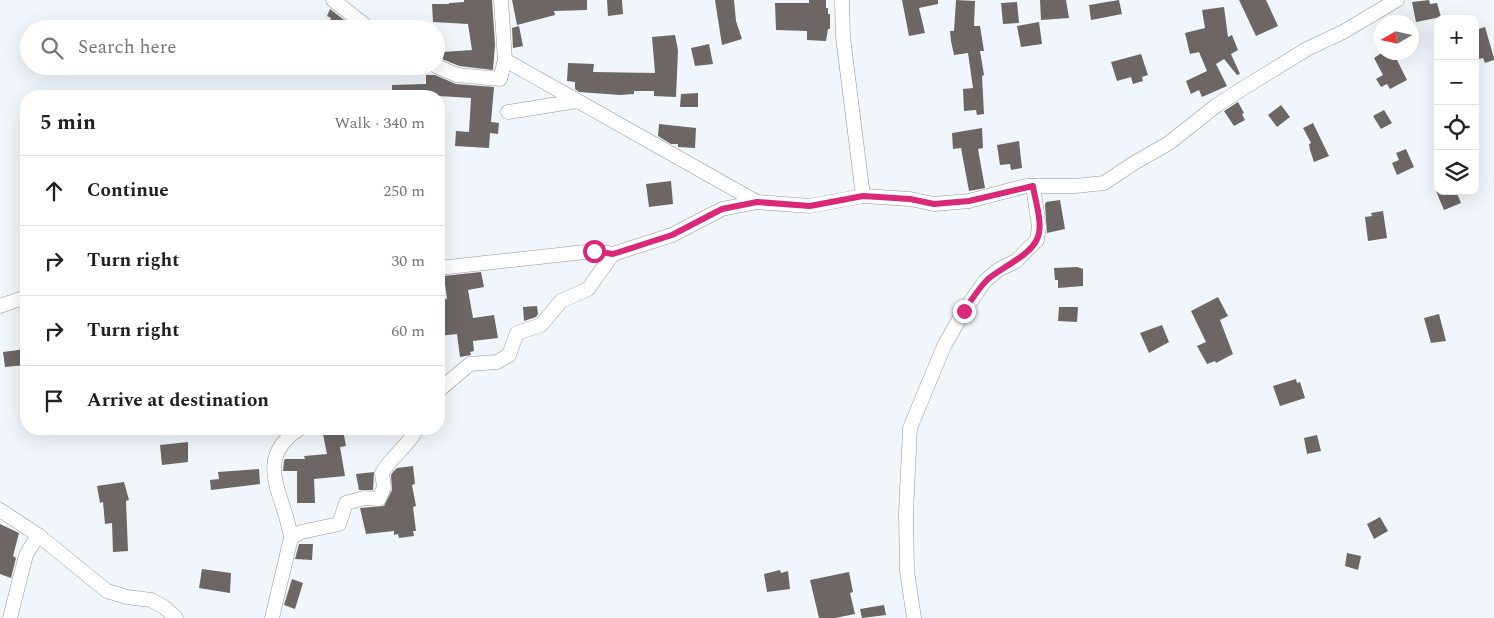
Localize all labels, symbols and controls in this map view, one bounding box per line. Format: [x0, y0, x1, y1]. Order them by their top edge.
north arrow [1374, 15, 1419, 60]
map controls [1434, 15, 1479, 195]
button: + [1434, 15, 1479, 60]
search box [20, 20, 445, 75]
text: Search here [78, 33, 177, 62]
icon: search [38, 34, 66, 62]
button: − [1434, 60, 1479, 105]
button: locate [1434, 105, 1479, 150]
text: 5 min [40, 107, 96, 139]
text: Walk · 340 m [334, 111, 425, 135]
button: layers [1434, 150, 1479, 195]
text: Continue [87, 176, 169, 205]
icon: ahead [40, 177, 68, 205]
text: 250 m [383, 179, 425, 203]
route start [583, 240, 606, 263]
text: Turn right [87, 246, 180, 275]
icon: right [40, 247, 68, 275]
text: 30 m [391, 249, 425, 273]
route end [953, 300, 976, 323]
text: Turn right [87, 316, 180, 345]
icon: right [40, 317, 68, 345]
text: 60 m [391, 319, 425, 343]
text: Arrive at destination [87, 386, 269, 415]
icon: arrive [40, 387, 68, 415]

